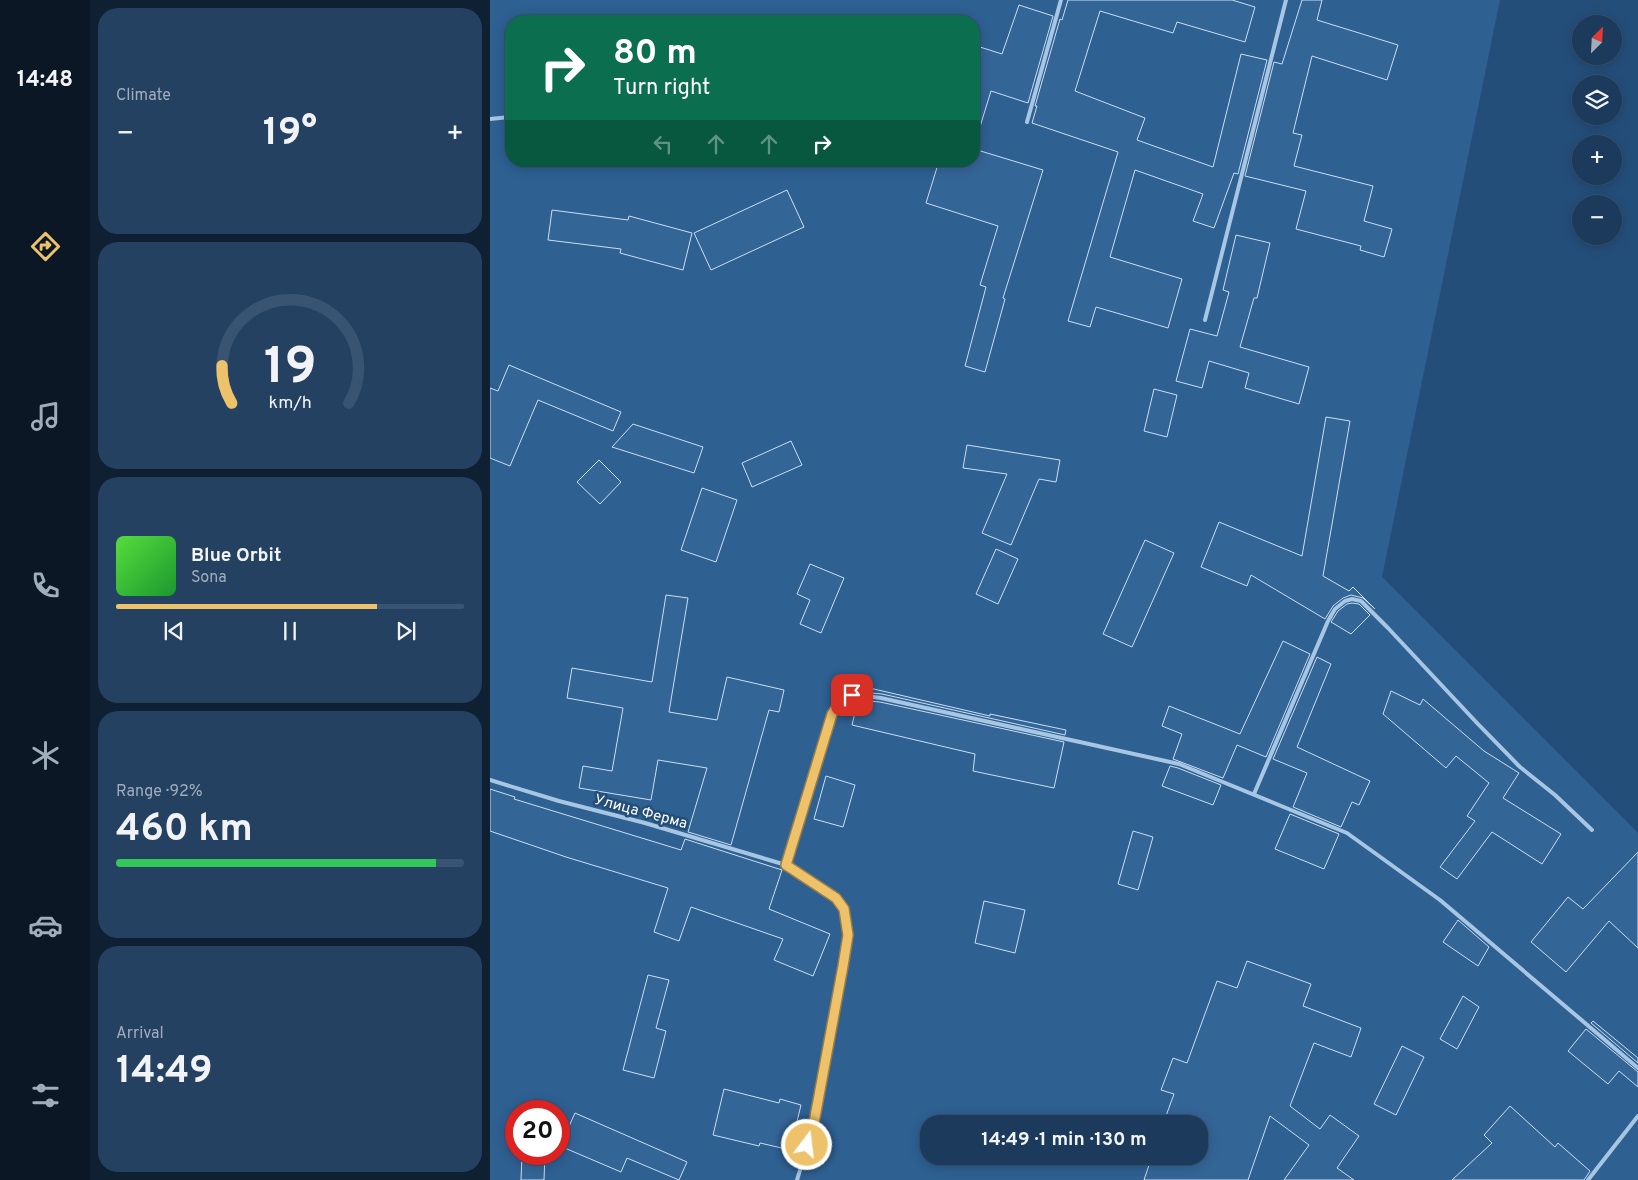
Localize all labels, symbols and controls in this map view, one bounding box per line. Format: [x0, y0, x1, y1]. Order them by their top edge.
north arrow [1572, 15, 1622, 65]
map controls [1572, 15, 1622, 245]
text: 80 m [613, 32, 697, 76]
icon: right [530, 35, 595, 100]
text: 14:48 [17, 67, 73, 94]
text: Turn right [613, 75, 710, 102]
button: layers [1572, 75, 1622, 125]
text: Climate [116, 86, 171, 106]
text: 19° [263, 110, 317, 159]
text: − [116, 117, 134, 153]
text: + [446, 117, 464, 153]
icon: left [649, 130, 677, 158]
icon: ahead [702, 130, 730, 158]
icon: ahead [755, 130, 783, 158]
icon: right [808, 130, 836, 158]
button: + [1572, 135, 1622, 185]
button: − [1572, 195, 1622, 245]
icon: directions [28, 229, 63, 264]
text: 19 [264, 336, 316, 402]
text: km/h [268, 392, 312, 415]
icon: music [28, 399, 63, 434]
text: Blue Orbit [191, 544, 281, 568]
icon: phone [28, 568, 63, 603]
text: Sona [191, 568, 227, 588]
icon: previous [160, 617, 188, 645]
icon: pause [276, 617, 304, 645]
icon: next [392, 617, 420, 645]
pin [831, 674, 873, 716]
icon: arrive [838, 681, 866, 709]
icon: climate [28, 738, 63, 773]
text: Range · 92% [116, 782, 203, 802]
street label: Улица Ферма [592, 791, 689, 834]
text: 460 km [116, 806, 253, 855]
icon: car [28, 908, 63, 943]
text: Arrival [116, 1024, 164, 1044]
text: 14:49 [116, 1048, 213, 1097]
icon: filters [28, 1078, 63, 1113]
speed limit sign: 20 [505, 1100, 570, 1165]
position arrow [780, 1118, 832, 1170]
text: 14:49 · 1 min · 130 m [981, 1128, 1147, 1152]

